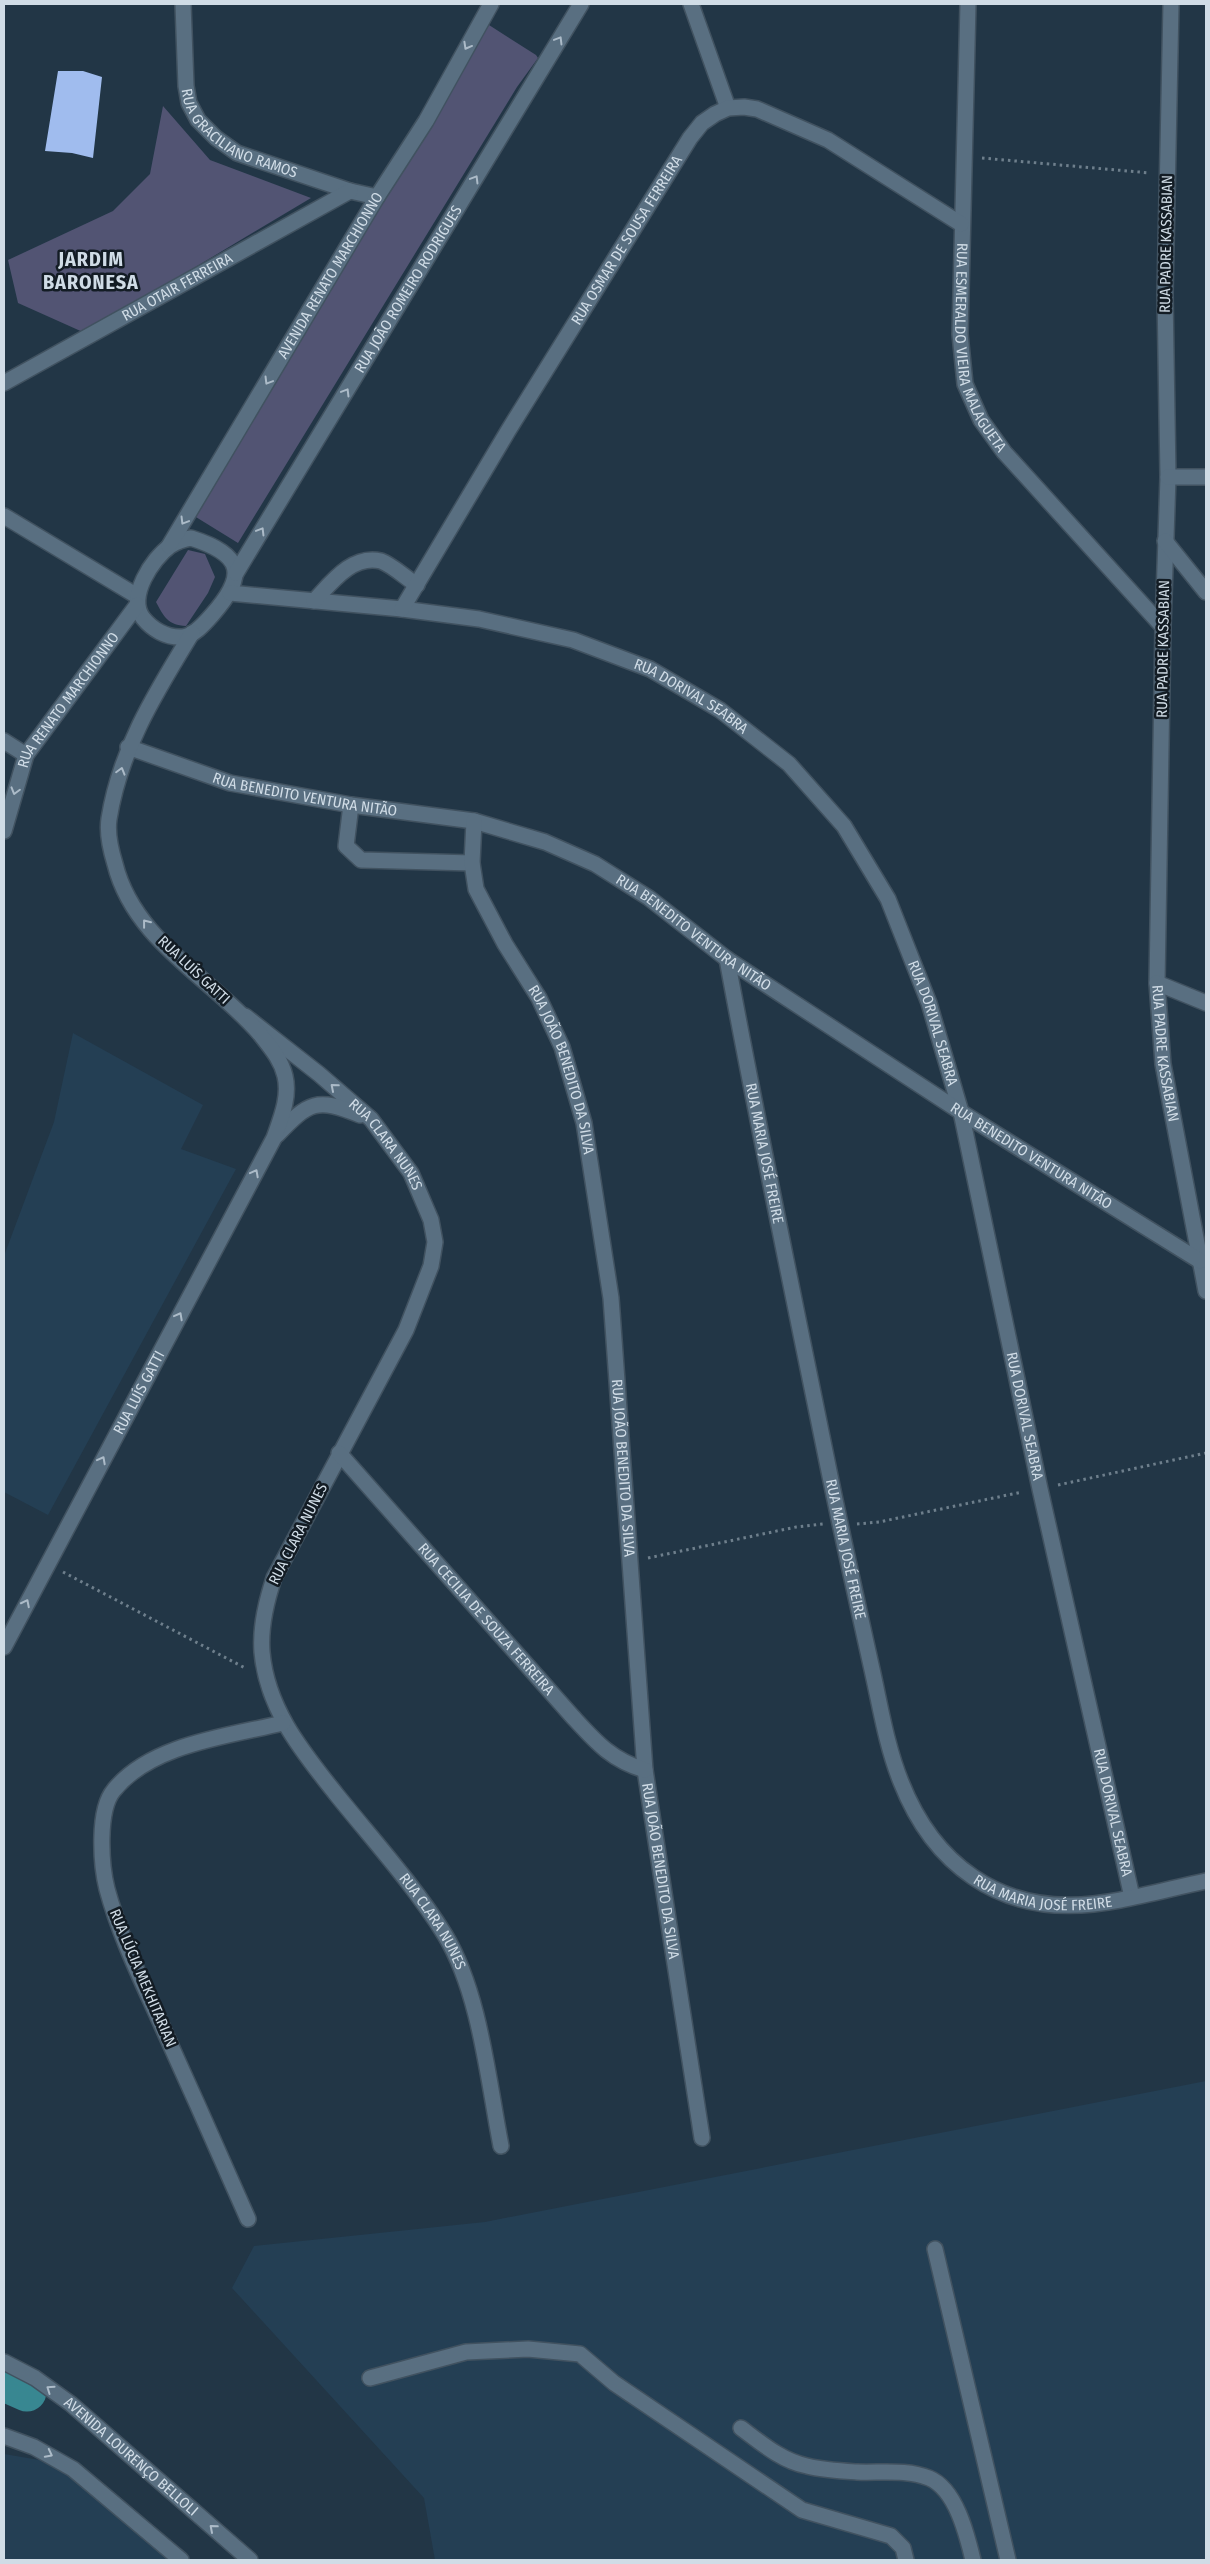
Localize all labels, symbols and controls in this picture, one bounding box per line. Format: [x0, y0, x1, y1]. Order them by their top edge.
one-way arrow [553, 36, 563, 45]
one-way arrow [463, 41, 473, 50]
street label: RUA GRACILIANO RAMOS [178, 87, 300, 182]
street label: RUA OSMAR DE SOUSA FERREIRA [567, 152, 686, 328]
one-way arrow [469, 175, 479, 184]
street label: RUA PADRE KASSABIAN [1156, 175, 1176, 313]
street label: AVENIDA RENATO MARCHIONNO [274, 189, 387, 362]
street label: RUA JOÃO ROMEIRO RODRIGUES [351, 202, 466, 376]
street label: RUA ESMERALDO VIEIRA MALAGUETA [951, 243, 1010, 456]
district label: JARDIM BARONESA [43, 247, 139, 294]
street label: RUA OTAIR FERREIRA [119, 249, 236, 325]
one-way arrow [264, 376, 274, 385]
one-way arrow [339, 389, 349, 398]
one-way arrow [181, 515, 191, 524]
one-way arrow [255, 528, 265, 537]
street label: RUA PADRE KASSABIAN [1153, 580, 1173, 718]
street label: RUA RENATO MARCHIONNO [14, 629, 123, 770]
street label: RUA DORIVAL SEABRA [632, 655, 752, 738]
one-way arrow [116, 767, 126, 776]
street label: RUA BENEDITO VENTURA NITÃO [210, 769, 398, 820]
one-way arrow [11, 786, 21, 794]
street label: RUA BENEDITO VENTURA NITÃO [613, 871, 775, 994]
one-way arrow [143, 920, 151, 929]
street label: RUA LUÍS GATTI [154, 932, 234, 1008]
street label: RUA DORIVAL SEABRA [904, 958, 962, 1088]
street label: RUA JOÃO BENEDITO DA SILVA [524, 982, 598, 1156]
street label: RUA PADRE KASSABIAN [1148, 984, 1183, 1123]
street label: RUA MARIA JOSÉ FREIRE [742, 1082, 787, 1225]
one-way arrow [331, 1084, 340, 1093]
street label: RUA CLARA NUNES [345, 1095, 426, 1193]
street label: RUA BENEDITO VENTURA NITÃO [947, 1099, 1115, 1213]
one-way arrow [249, 1169, 259, 1178]
one-way arrow [173, 1313, 183, 1322]
street label: RUA LUÍS GATTI [109, 1348, 168, 1437]
street label: RUA DORIVAL SEABRA [1003, 1350, 1047, 1482]
street label: RUA JOÃO BENEDITO DA SILVA [608, 1378, 639, 1557]
one-way arrow [96, 1456, 106, 1465]
street label: RUA MARIA JOSÉ FREIRE [822, 1478, 870, 1621]
street label: RUA CLARA NUNES [265, 1480, 331, 1588]
street label: RUA CECILIA DE SOUZA FERREIRA [414, 1540, 558, 1699]
one-way arrow [20, 1600, 30, 1609]
street label: RUA DORIVAL SEABRA [1090, 1747, 1136, 1878]
street label: RUA JOÃO BENEDITO DA SILVA [638, 1782, 683, 1960]
street label: RUA CLARA NUNES [395, 1870, 470, 1972]
street label: RUA MARIA JOSÉ FREIRE [970, 1871, 1113, 1914]
street label: RUA LÚCIA MEKHITARIAN [106, 1906, 180, 2050]
one-way arrow [46, 2386, 55, 2395]
street label: AVENIDA LOURENÇO BELLOLI [61, 2393, 202, 2520]
one-way arrow [44, 2448, 53, 2458]
one-way arrow [210, 2525, 219, 2534]

